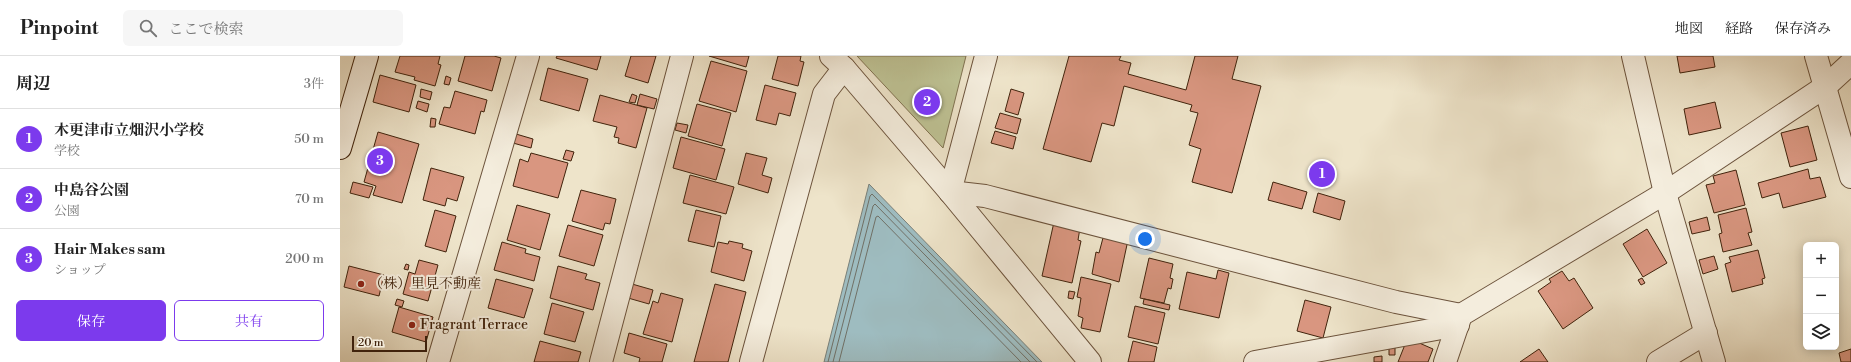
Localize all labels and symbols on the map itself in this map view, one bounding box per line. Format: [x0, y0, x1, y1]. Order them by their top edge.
pin: 2 [914, 87, 940, 117]
pin: 3 [367, 146, 393, 176]
pin: 1 [1309, 159, 1335, 189]
your location [1135, 229, 1155, 249]
place label: （株）里見不動産 [369, 275, 481, 293]
marker: （株）里見不動産 [356, 279, 366, 289]
place label: Fragrant Terrace [420, 316, 528, 334]
marker: Fragrant Terrace [407, 320, 417, 330]
scale bar [352, 334, 427, 353]

